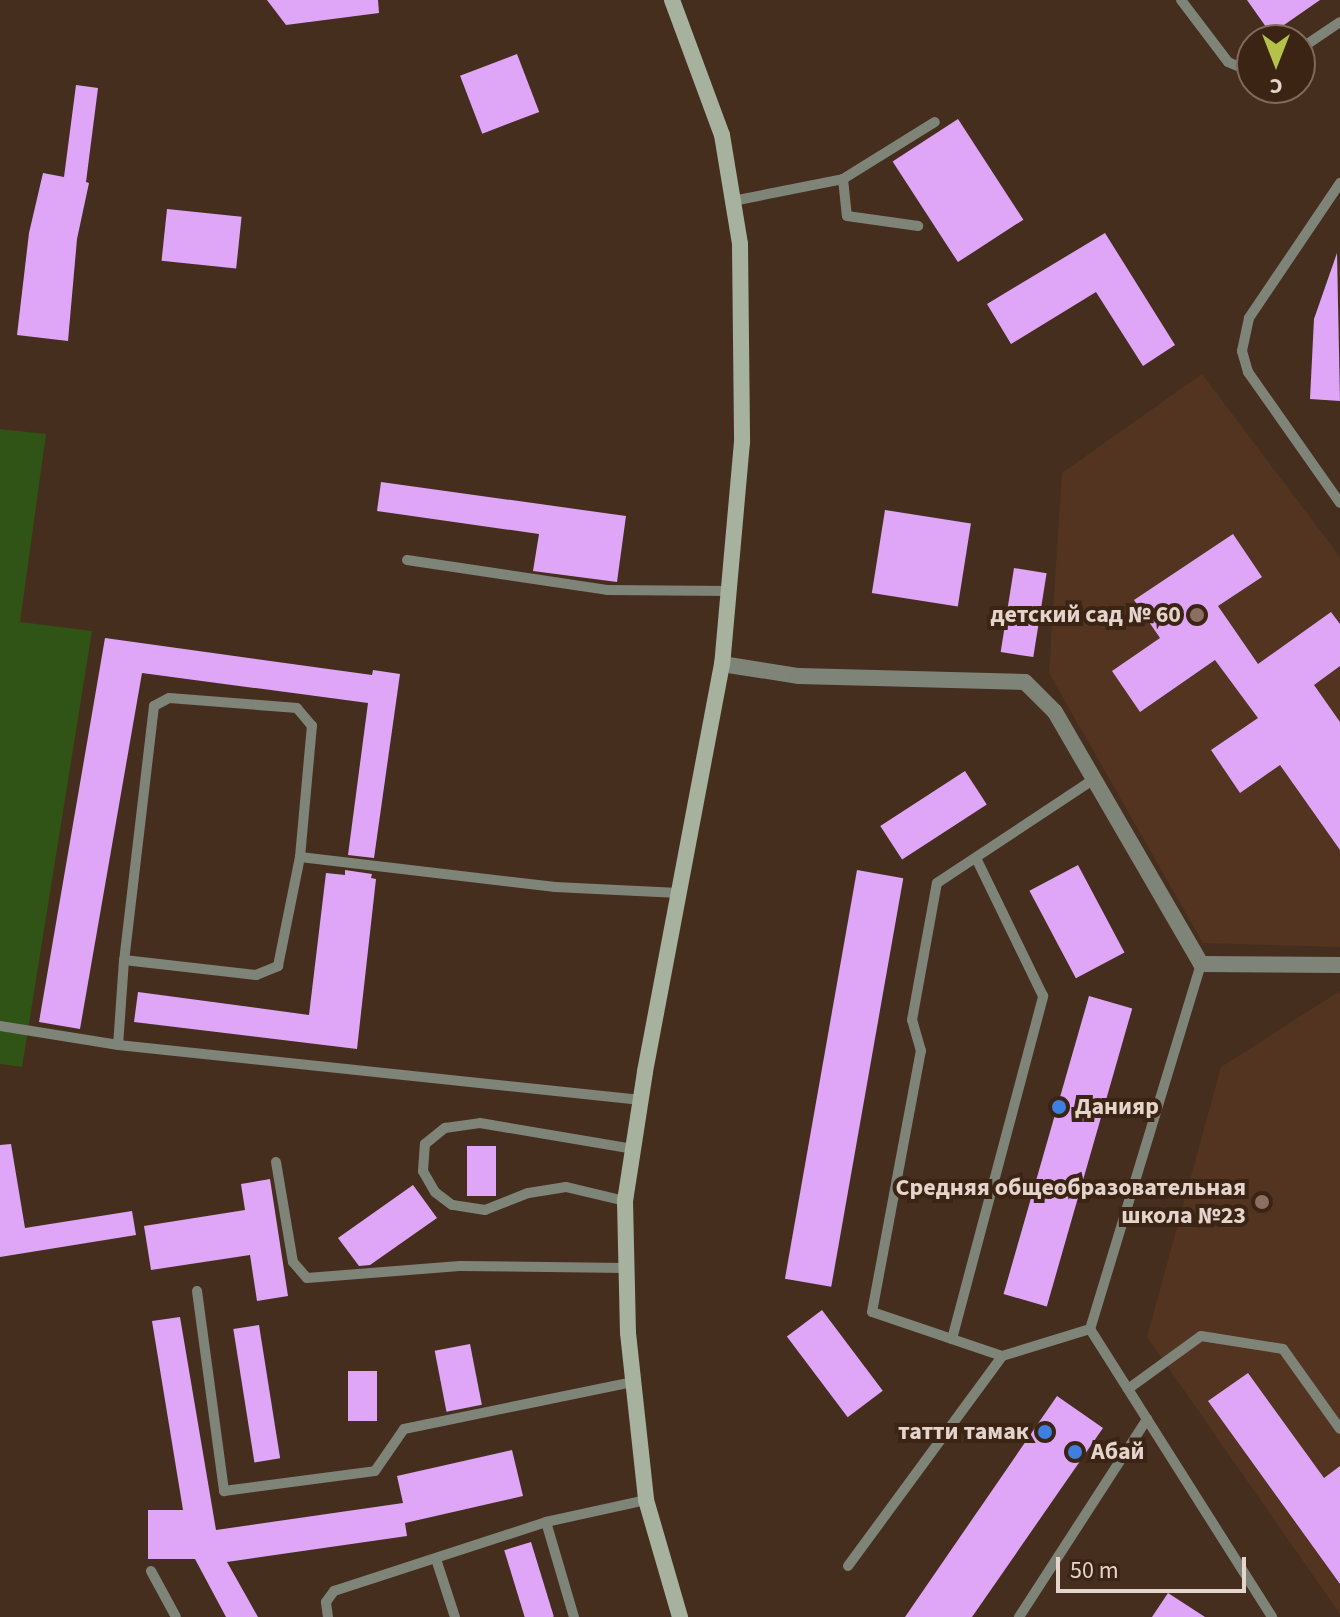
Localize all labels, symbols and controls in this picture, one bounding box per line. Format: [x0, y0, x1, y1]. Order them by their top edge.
north arrow [1236, 24, 1316, 104]
text: С [1270, 70, 1282, 102]
place label: детский сад № 60 [990, 601, 1181, 629]
marker: детский сад № 60 [1188, 606, 1206, 624]
place label: Данияр [1075, 1093, 1159, 1121]
marker: Данияр [1050, 1098, 1068, 1116]
place label: Средняя общеобразовательная школа №23 [896, 1174, 1246, 1230]
marker: Средняя общеобразовательная школа №23 [1253, 1193, 1271, 1211]
place label: татти тамак [898, 1418, 1029, 1446]
marker: татти тамак [1036, 1423, 1054, 1441]
place label: Абай [1091, 1438, 1145, 1466]
marker: Абай [1066, 1443, 1084, 1461]
scale bar [1060, 1541, 1250, 1591]
text: 50 m [1070, 1553, 1119, 1588]

